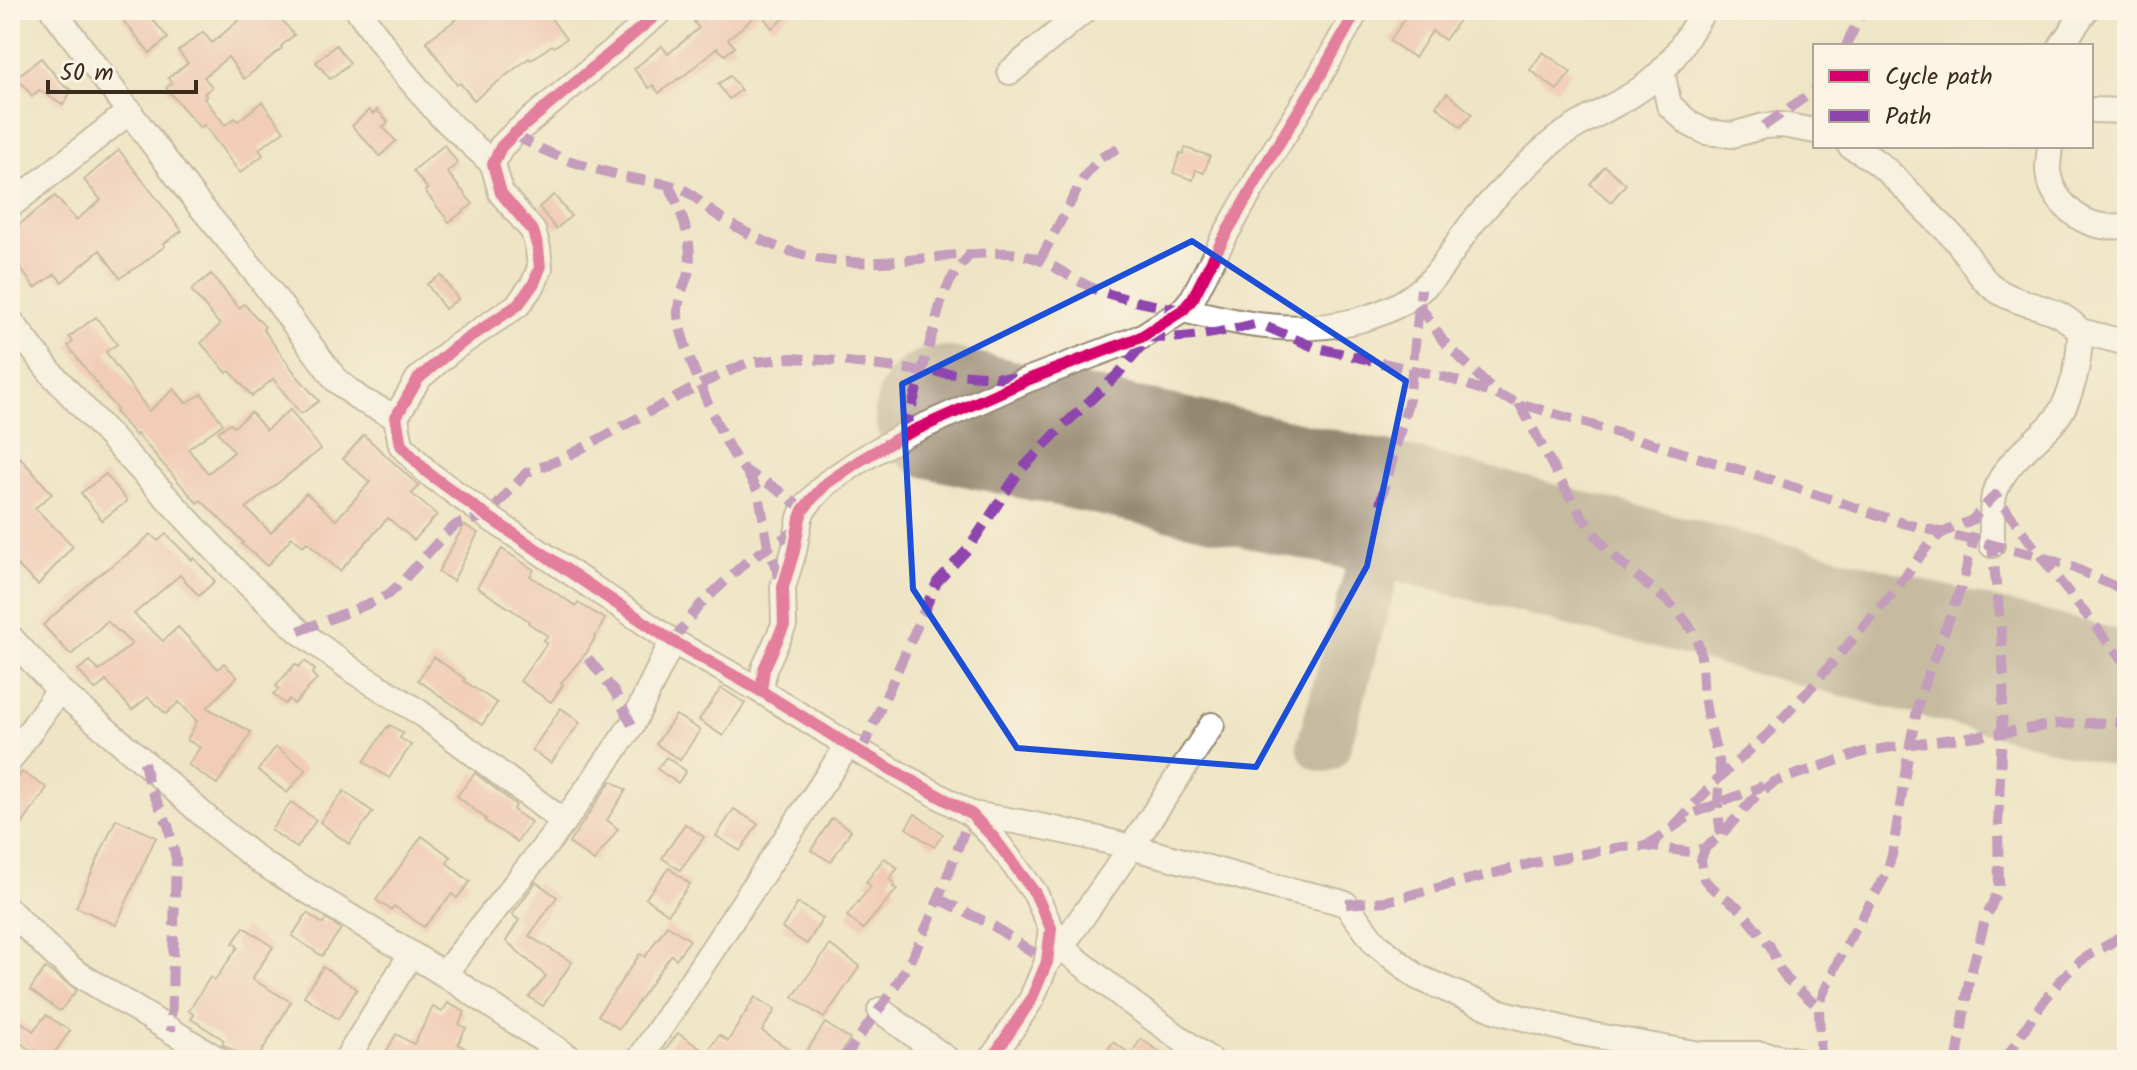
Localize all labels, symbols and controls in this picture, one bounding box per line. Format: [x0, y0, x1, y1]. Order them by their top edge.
scale bar [48, 44, 196, 94]
legend [1813, 44, 2093, 148]
text: 50 m [60, 54, 114, 93]
text: Cycle path [1885, 58, 1993, 97]
text: Path [1885, 98, 1931, 137]

